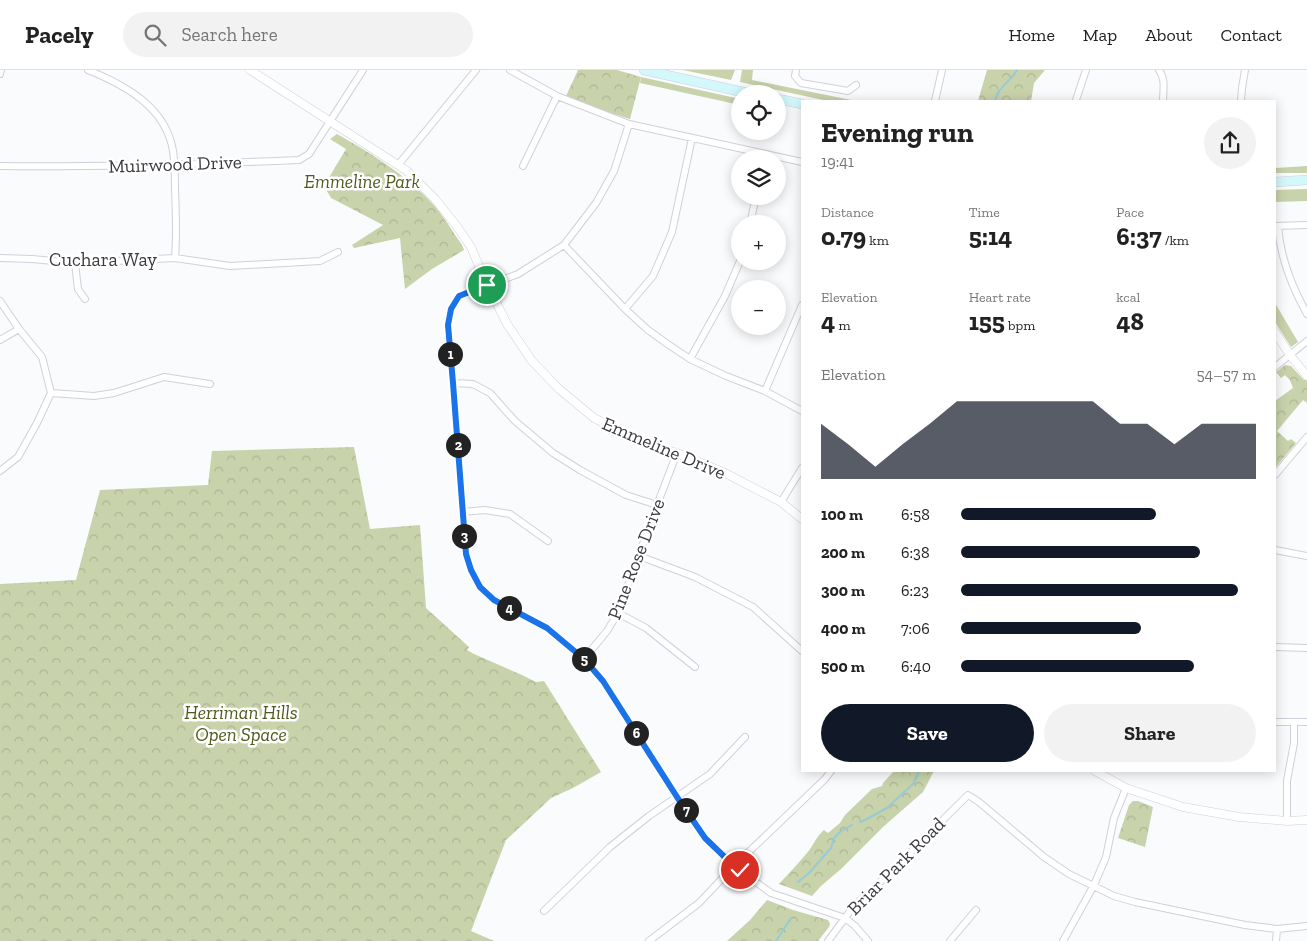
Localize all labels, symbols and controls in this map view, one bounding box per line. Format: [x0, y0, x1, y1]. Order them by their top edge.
search box [123, 12, 473, 57]
text: Pacely [25, 20, 93, 49]
icon: search [141, 21, 169, 49]
text: Search here [181, 23, 278, 46]
text: Home [1008, 24, 1055, 46]
text: Map [1083, 24, 1117, 46]
text: About [1145, 24, 1192, 46]
text: Contact [1220, 24, 1282, 46]
map controls [731, 85, 786, 335]
button: locate [731, 85, 786, 140]
text: Evening run [821, 116, 974, 149]
button: share [1204, 117, 1256, 169]
street label: Muirwood Drive [108, 150, 242, 178]
button: layers [731, 150, 786, 205]
text: 19:41 [821, 152, 854, 171]
park label: Emmeline Park [304, 170, 420, 193]
text: Distance [821, 204, 874, 221]
text: Time [969, 204, 1000, 221]
text: Pace [1116, 204, 1144, 221]
button: + [731, 215, 786, 270]
text: 0.79 [821, 221, 866, 251]
text: 5:14 [969, 221, 1012, 251]
text: 6:37 [1116, 221, 1162, 251]
text: km [866, 232, 889, 249]
text: /km [1162, 232, 1189, 249]
street label: Cuchara Way [49, 248, 157, 271]
pin [466, 264, 508, 306]
icon: arrive [473, 271, 501, 299]
button: − [731, 280, 786, 335]
text: Elevation [821, 289, 878, 306]
text: Heart rate [969, 289, 1031, 306]
text: kcal [1116, 289, 1140, 306]
text: 4 [821, 306, 835, 336]
text: 155 [969, 306, 1005, 336]
text: 48 [1116, 306, 1144, 336]
text: m [835, 317, 851, 334]
text: bpm [1005, 317, 1035, 334]
pin: 1 [438, 342, 462, 366]
text: 1 [448, 346, 453, 363]
text: Elevation [821, 365, 886, 384]
text: 54–57 m [1196, 365, 1256, 384]
street label: Emmeline Drive [599, 412, 729, 484]
pin: 2 [446, 432, 470, 458]
text: 2 [455, 437, 462, 454]
street label: Pine Rose Drive [602, 495, 670, 623]
text: 100 m [821, 505, 863, 524]
text: 6:58 [901, 505, 930, 524]
pin: 3 [452, 524, 476, 548]
text: 3 [461, 528, 468, 545]
text: 200 m [821, 543, 865, 562]
text: 6:38 [901, 543, 930, 562]
text: 300 m [821, 581, 865, 600]
text: 6:23 [901, 581, 929, 600]
pin: 4 [496, 596, 522, 620]
text: 4 [506, 600, 513, 617]
text: 400 m [821, 619, 866, 638]
text: 7:06 [901, 619, 930, 638]
pin: 5 [572, 646, 596, 672]
text: 5 [581, 651, 588, 668]
text: 500 m [821, 657, 865, 676]
text: 6:40 [901, 657, 931, 676]
park label: Herriman Hills Open Space [184, 701, 298, 746]
button: Save [821, 704, 1034, 762]
button: Share [1044, 704, 1256, 762]
pin: 6 [624, 720, 648, 746]
text: 6 [633, 725, 640, 742]
pin: 7 [674, 798, 698, 822]
text: 7 [683, 802, 690, 819]
street label: Briar Park Road [842, 812, 950, 920]
pin [719, 849, 761, 891]
icon: check [726, 856, 754, 884]

